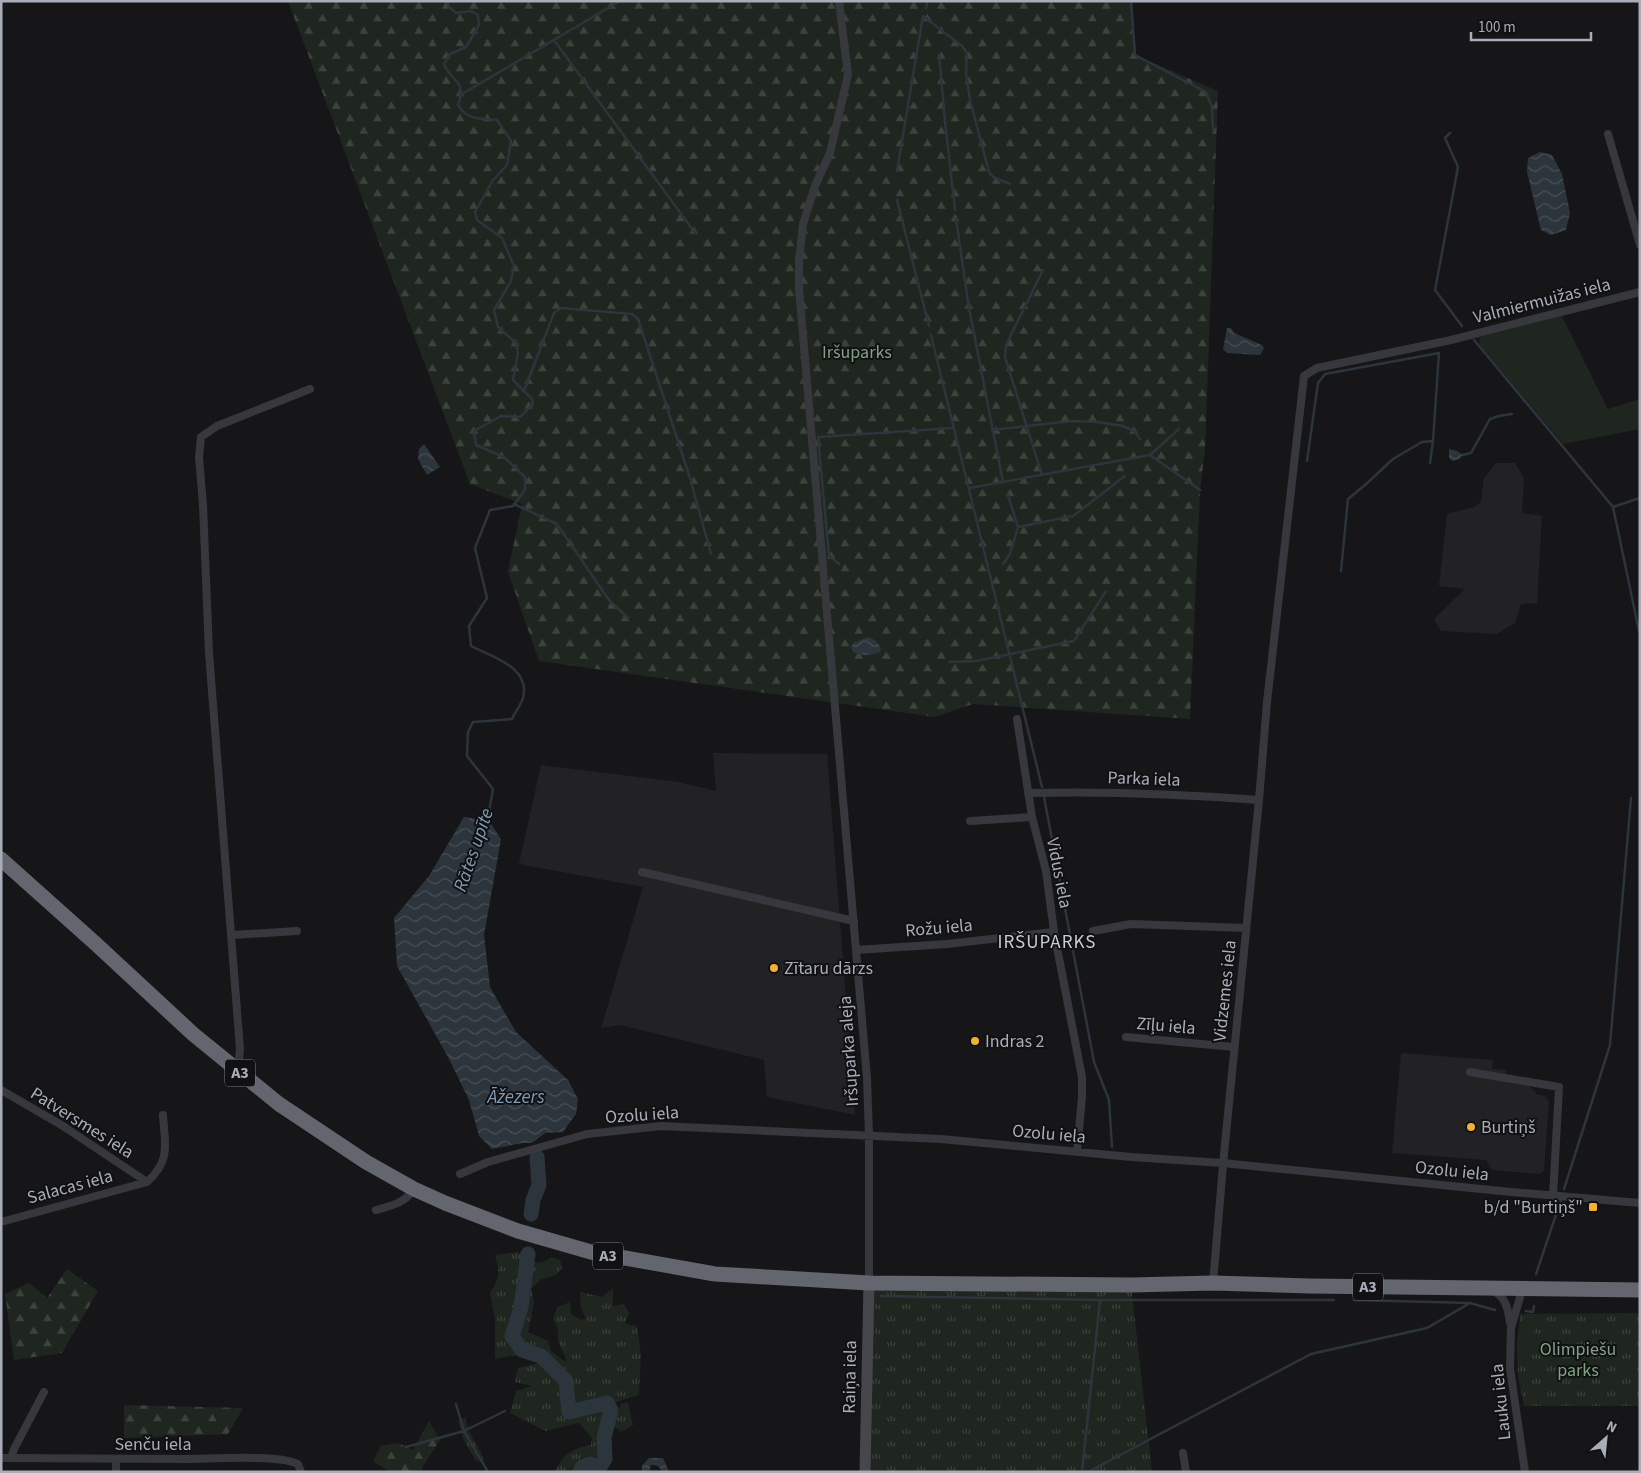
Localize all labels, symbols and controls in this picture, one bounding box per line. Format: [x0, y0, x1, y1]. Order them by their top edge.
scale bar [1471, 10, 1591, 42]
text: 100 m [1478, 17, 1516, 38]
street label: Valmiermuižas iela [1471, 272, 1613, 330]
park label: Iršuparks [822, 340, 892, 365]
street label: Parka iela [1107, 765, 1181, 793]
water label: Rātes upīte [447, 805, 501, 895]
street label: Vidus iela [1040, 835, 1078, 911]
street label: Rožu iela [904, 913, 974, 943]
district label: IRŠUPARKS [998, 929, 1096, 956]
street label: Vidzemes iela [1207, 939, 1243, 1043]
place label: Zītaru dārzs [784, 956, 873, 981]
marker: Zītaru dārzs [768, 962, 780, 974]
street label: Iršuparka aleja [833, 995, 865, 1107]
street label: Zīļu iela [1135, 1011, 1197, 1041]
place label: Indras 2 [985, 1029, 1045, 1054]
marker: Indras 2 [969, 1035, 981, 1047]
road number: A3 [225, 1060, 255, 1086]
street label: Patversmes iela [26, 1081, 138, 1165]
water label: Āžezers [486, 1084, 545, 1111]
street label: Ozolu iela [604, 1100, 680, 1130]
place label: Burtiņš [1481, 1115, 1536, 1140]
street label: Ozolu iela [1011, 1118, 1087, 1150]
marker: Burtiņš [1465, 1121, 1477, 1133]
street label: Ozolu iela [1414, 1155, 1490, 1187]
street label: Salacas iela [24, 1164, 116, 1210]
place label: b/d "Burtiņš" [1484, 1195, 1583, 1220]
marker: b/d "Burtiņš" [1587, 1201, 1599, 1213]
road number: A3 [593, 1242, 623, 1270]
road number: A3 [1353, 1274, 1383, 1300]
park label: Olimpiešu parks [1540, 1337, 1616, 1383]
street label: Raiņa iela [837, 1340, 863, 1414]
street label: Lauku iela [1485, 1363, 1517, 1441]
north arrow [1581, 1413, 1631, 1463]
text: N [1603, 1416, 1620, 1438]
street label: Senču iela [114, 1432, 192, 1457]

